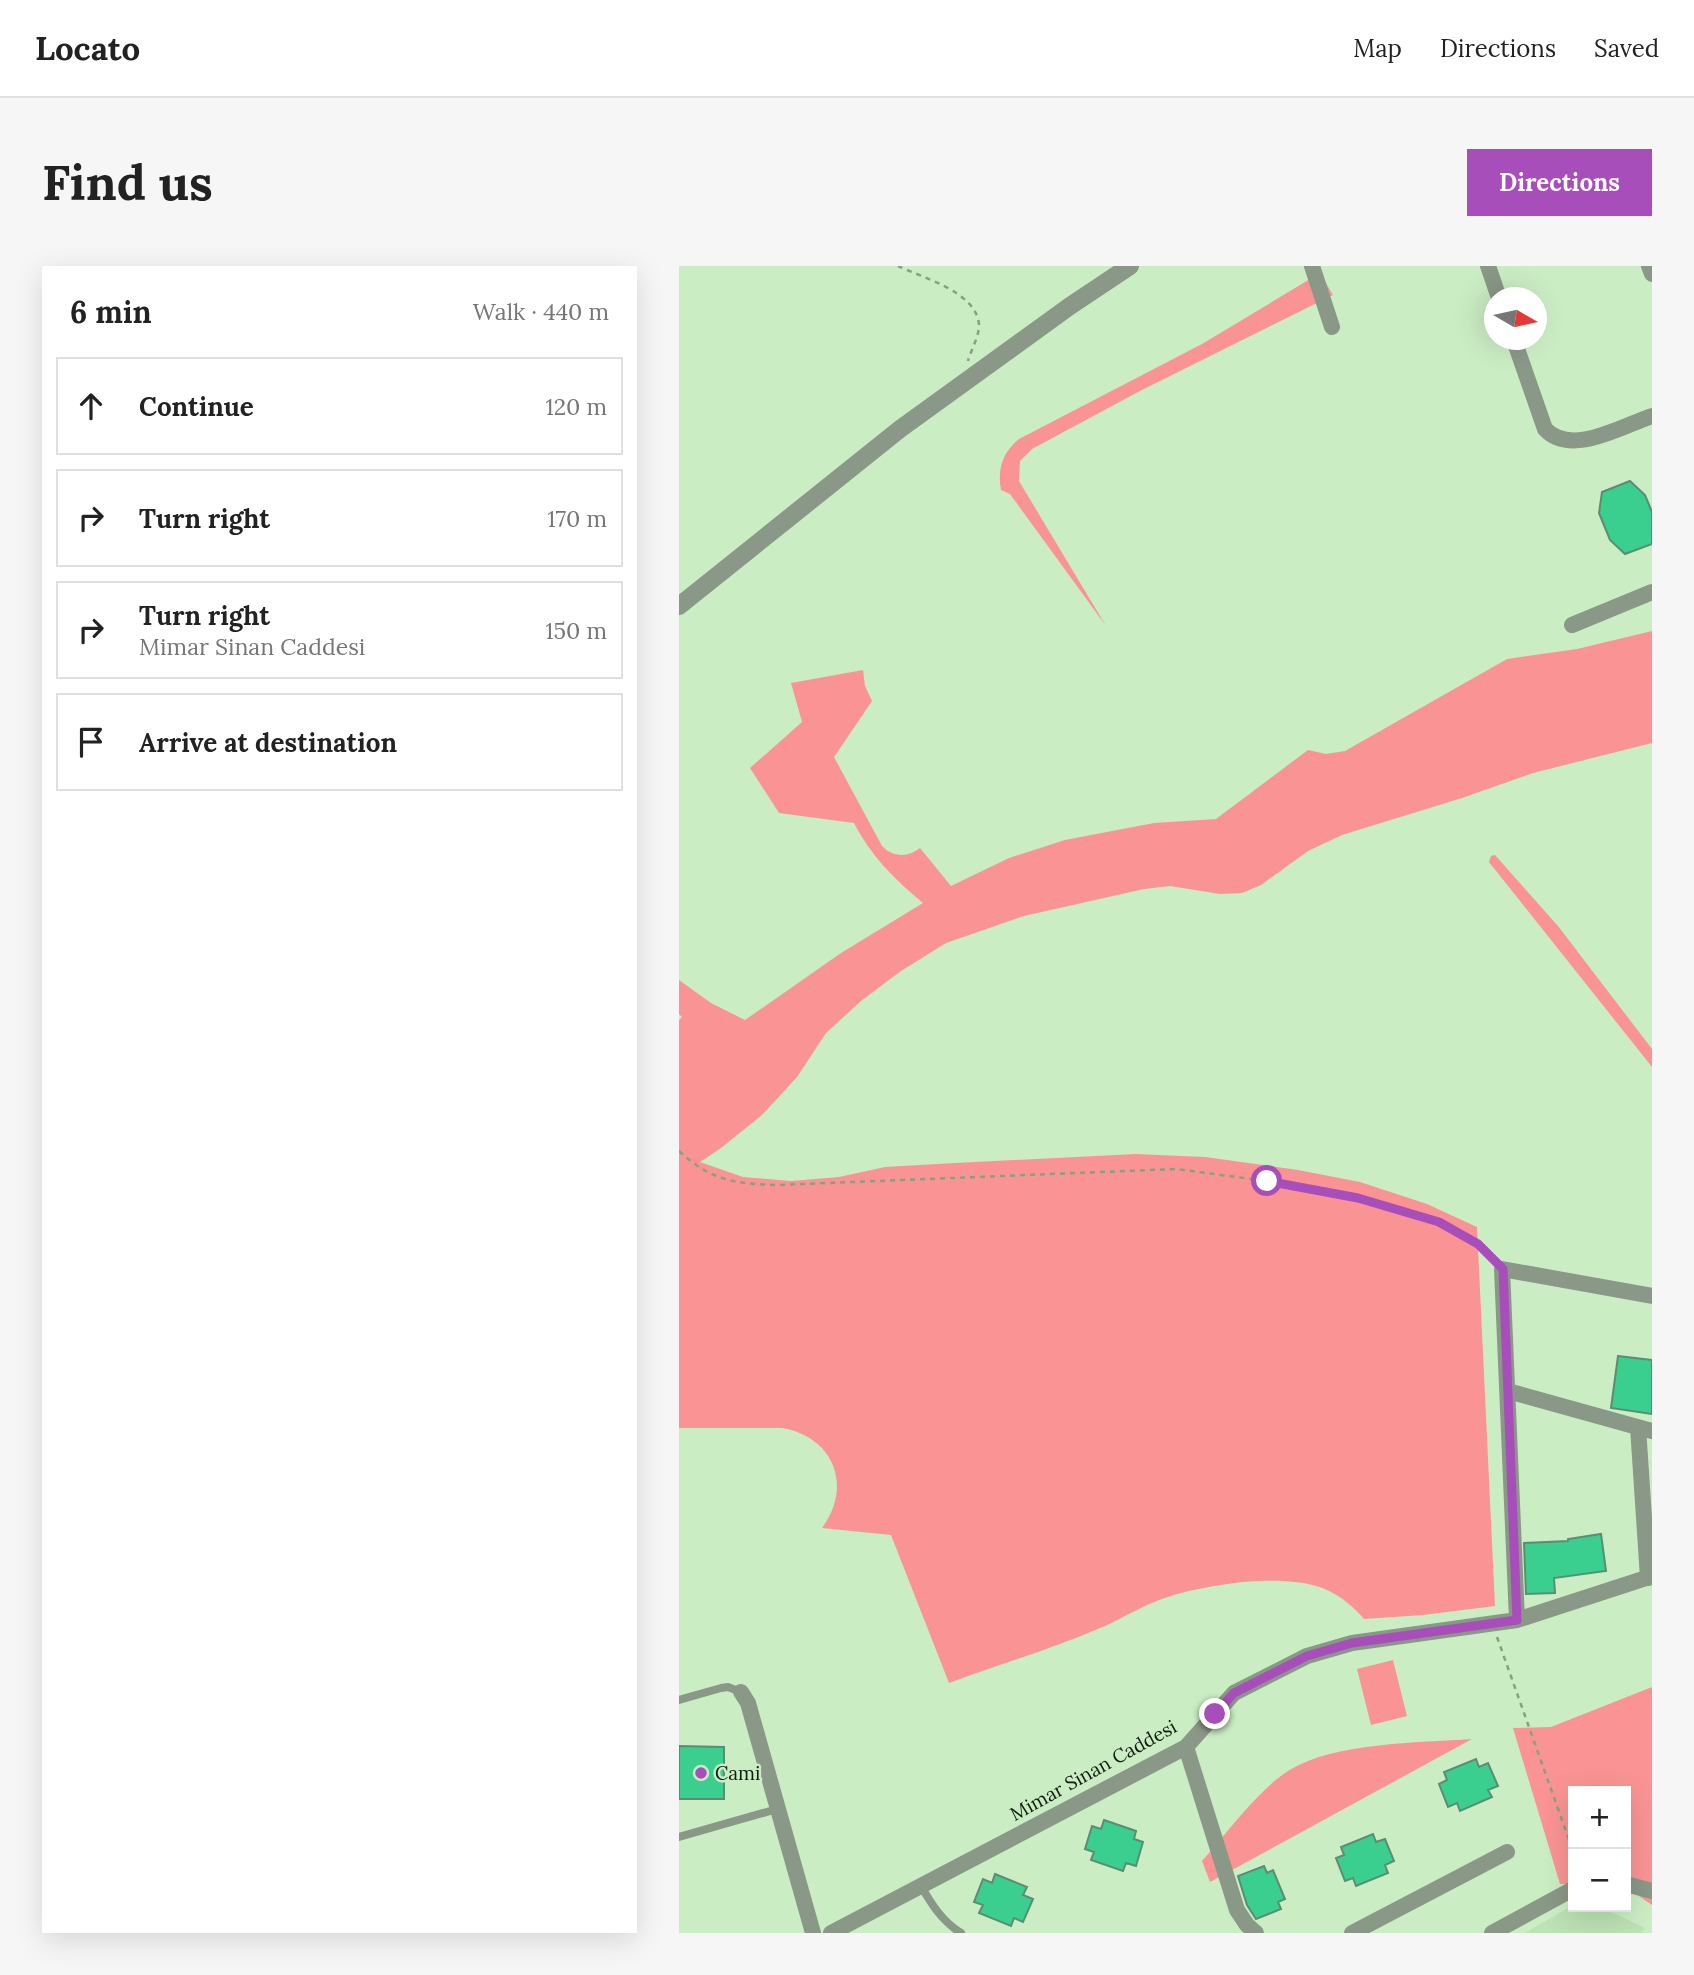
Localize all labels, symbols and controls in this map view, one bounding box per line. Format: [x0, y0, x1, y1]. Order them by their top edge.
text: Locato [35, 27, 140, 69]
text: Map [1353, 33, 1402, 64]
text: Directions [1440, 33, 1556, 64]
text: Saved [1594, 33, 1659, 64]
button: Directions [1467, 149, 1652, 216]
text: Find us [42, 151, 213, 213]
north arrow [1484, 287, 1547, 350]
text: 6 min [70, 293, 152, 331]
text: Walk · 440 m [473, 297, 609, 326]
icon: ahead [72, 387, 110, 425]
text: Continue [139, 390, 254, 423]
text: 120 m [545, 392, 607, 421]
icon: right [72, 499, 110, 537]
text: Turn right [139, 502, 270, 535]
text: 170 m [547, 504, 607, 533]
text: Turn right [139, 599, 270, 632]
icon: right [72, 611, 110, 649]
text: 150 m [545, 616, 607, 645]
text: Mimar Sinan Caddesi [139, 632, 365, 661]
icon: arrive [72, 723, 110, 761]
text: Arrive at destination [139, 726, 397, 759]
route start [1251, 1165, 1282, 1196]
route end [1199, 1698, 1230, 1729]
street label: Mimar Sinan Caddesi [1005, 1714, 1181, 1826]
place label: Cami [715, 1761, 760, 1785]
marker: Cami [693, 1765, 709, 1781]
map controls [1568, 1786, 1631, 1912]
button: + [1568, 1786, 1631, 1849]
button: − [1568, 1849, 1631, 1912]

